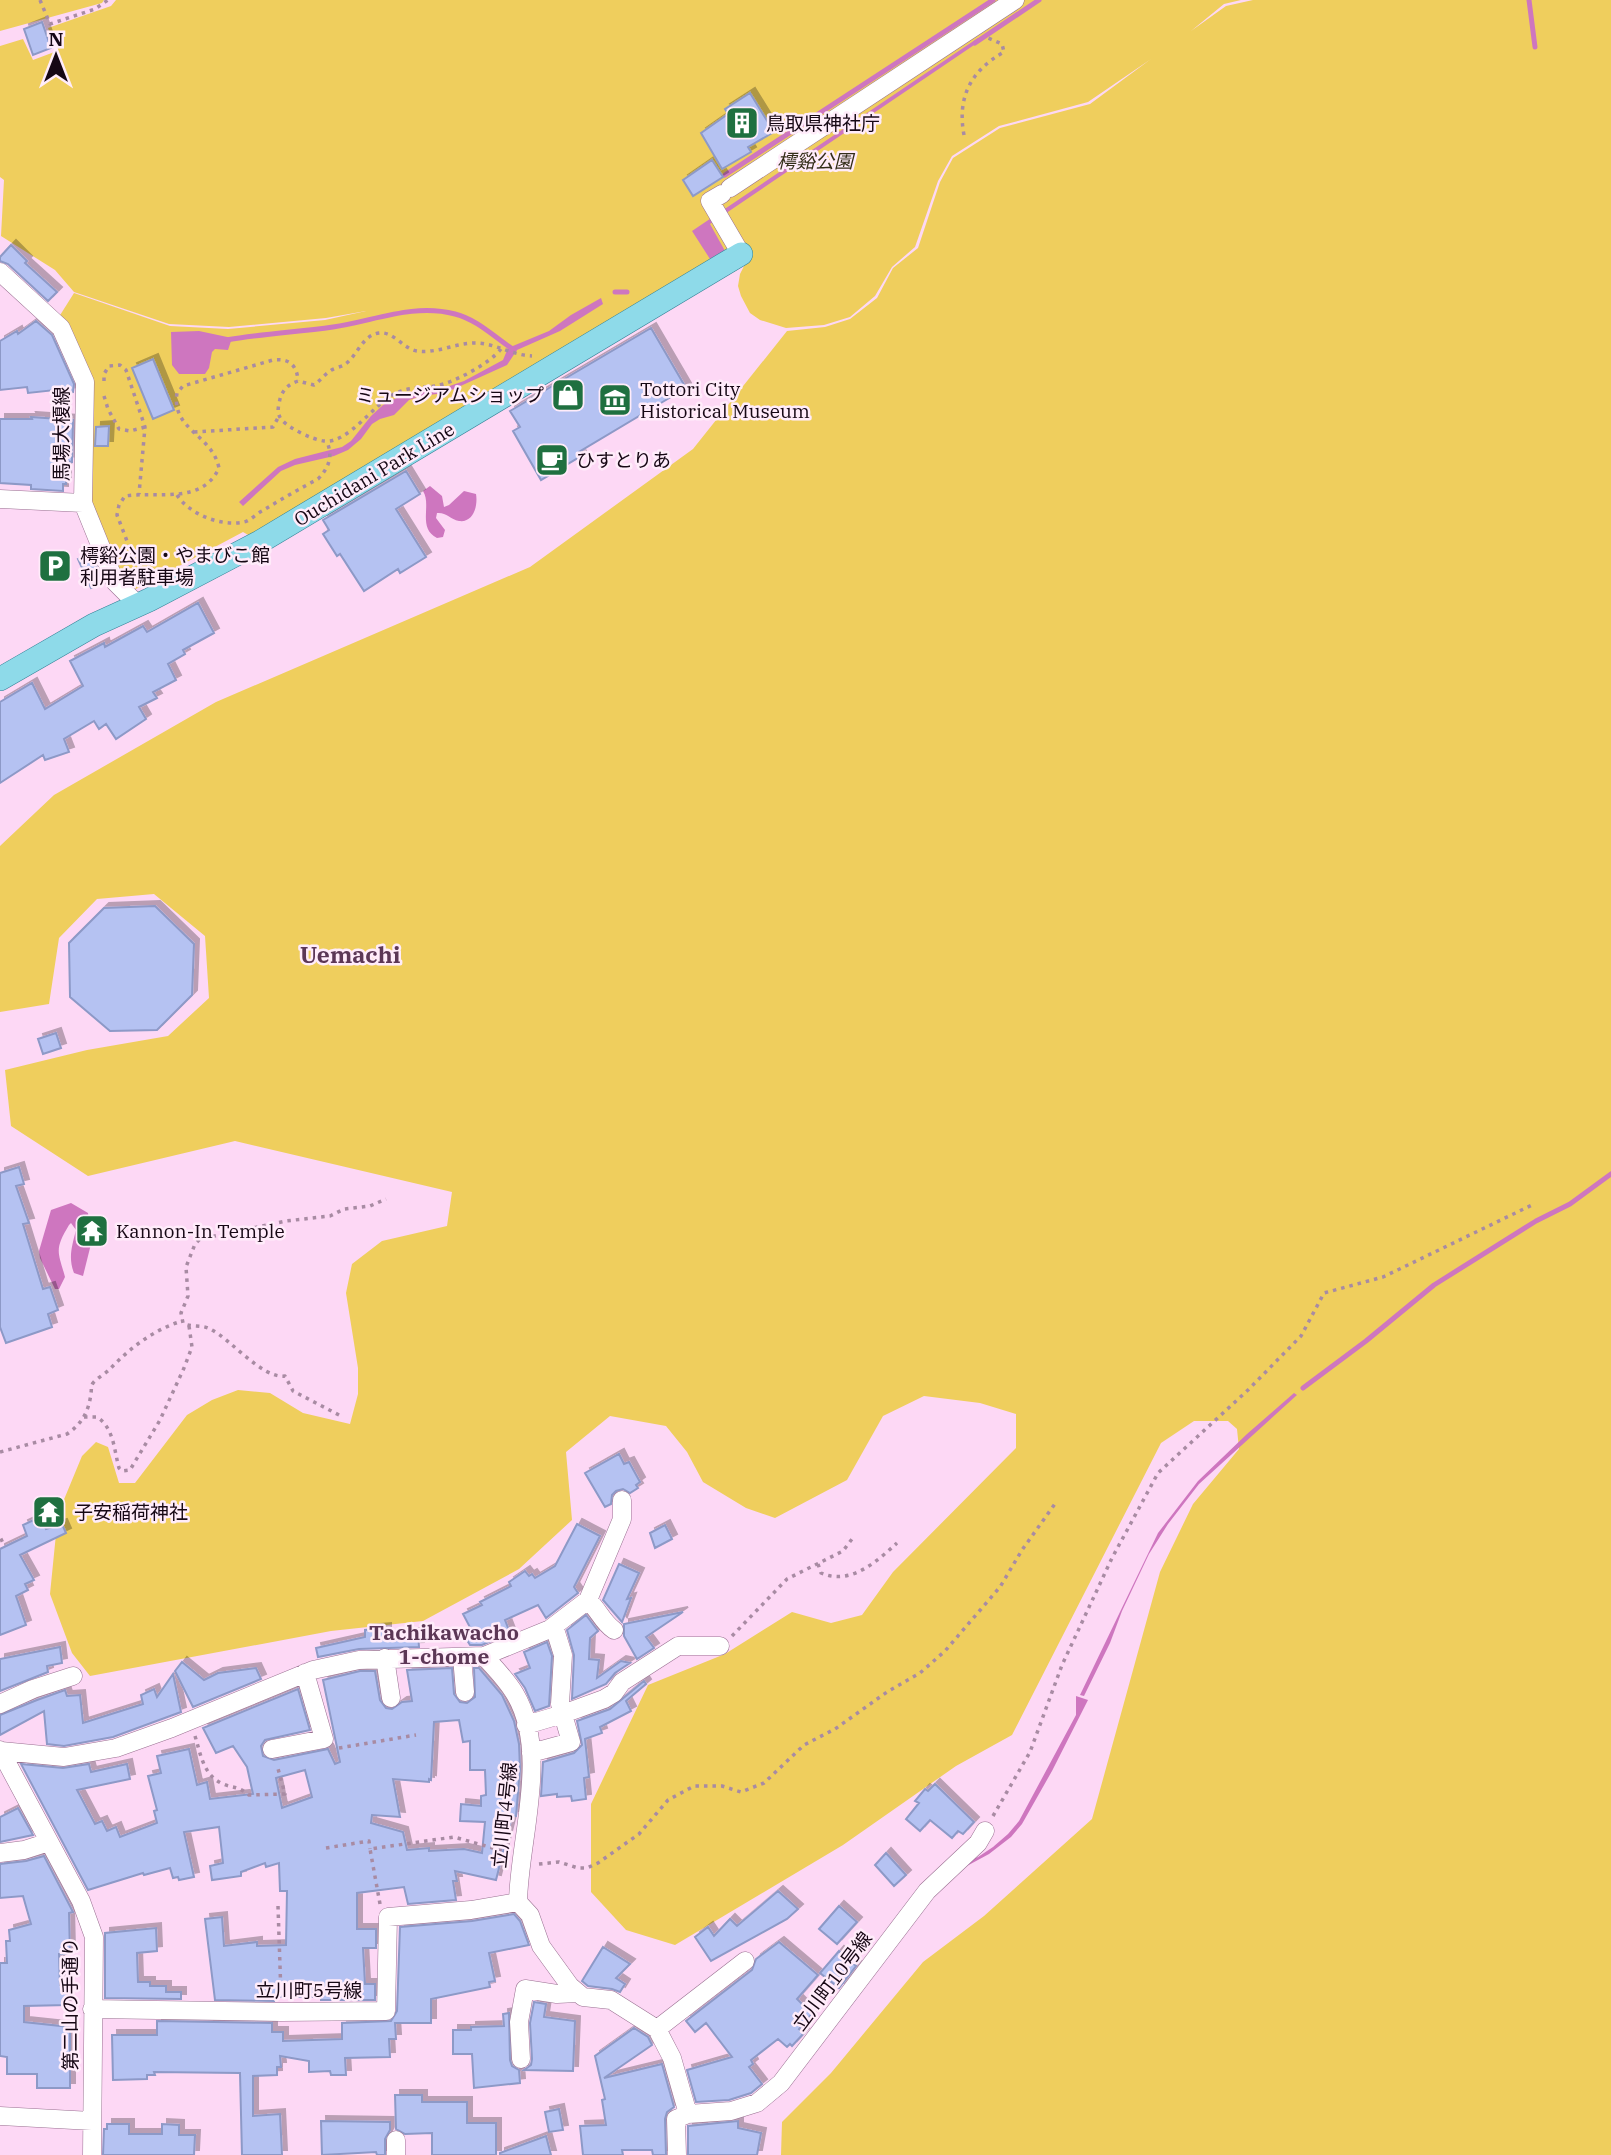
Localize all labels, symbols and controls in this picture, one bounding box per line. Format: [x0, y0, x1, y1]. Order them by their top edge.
north arrow [21, 21, 91, 91]
text: N [48, 27, 64, 51]
building icon: 鳥取県神社庁 [723, 104, 761, 142]
place label: 鳥取県神社庁 [766, 111, 880, 135]
park label: 樗谿公園 [777, 149, 856, 173]
shop icon: ミュージアムショップ [549, 376, 587, 414]
place label: Tottori City Historical Museum [640, 377, 810, 423]
museum icon: Tottori City Historical Museum [596, 381, 634, 419]
place label: ミュージアムショップ [356, 383, 544, 407]
street label: 馬場大榎線 [49, 386, 73, 482]
street label: Ouchidani Park Line [289, 417, 459, 531]
cafe icon: ひすとりあ [533, 441, 571, 479]
place label: ひすとりあ [576, 448, 671, 472]
place label: 樗谿公園・やまびこ館 利用者駐車場 [80, 543, 270, 589]
parking icon: 樗谿公園・やまびこ館 利用者駐車場 [36, 547, 74, 585]
district label: Uemachi [300, 939, 401, 969]
temple icon: Kannon-In Temple [73, 1212, 111, 1250]
place label: Kannon-In Temple [116, 1219, 285, 1243]
temple icon: 子安稲荷神社 [30, 1493, 68, 1531]
place label: 子安稲荷神社 [74, 1500, 188, 1524]
district label: Tachikawacho 1-chome [369, 1618, 519, 1670]
street label: 立川町4号線 [487, 1761, 521, 1869]
street label: 立川町10号線 [787, 1927, 877, 2035]
street label: 第二山の手通り [58, 1937, 82, 2071]
street label: 立川町5号線 [256, 1978, 362, 2002]

